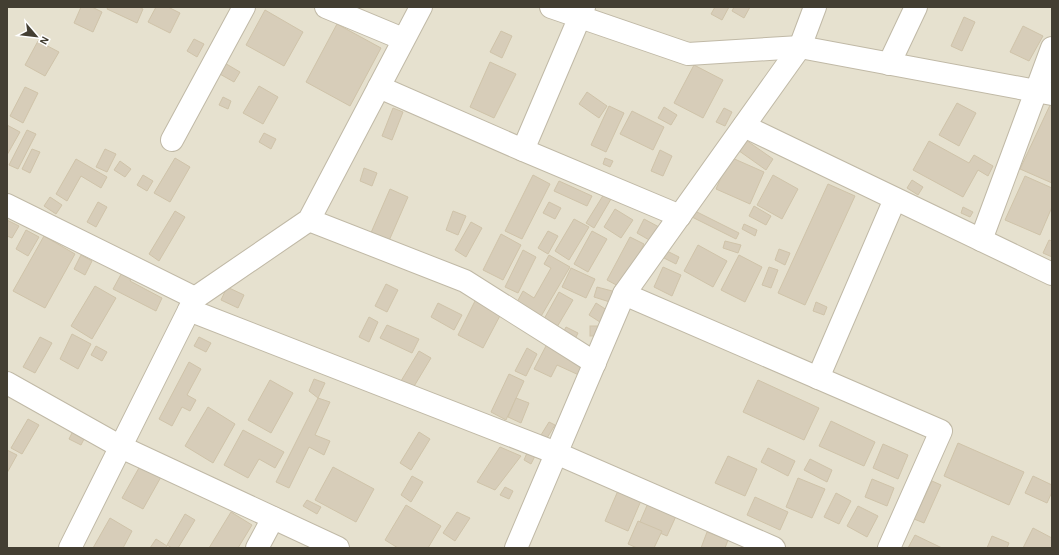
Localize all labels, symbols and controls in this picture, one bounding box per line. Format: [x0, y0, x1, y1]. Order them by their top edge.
north arrow [16, 16, 56, 56]
text: N [38, 34, 51, 46]

